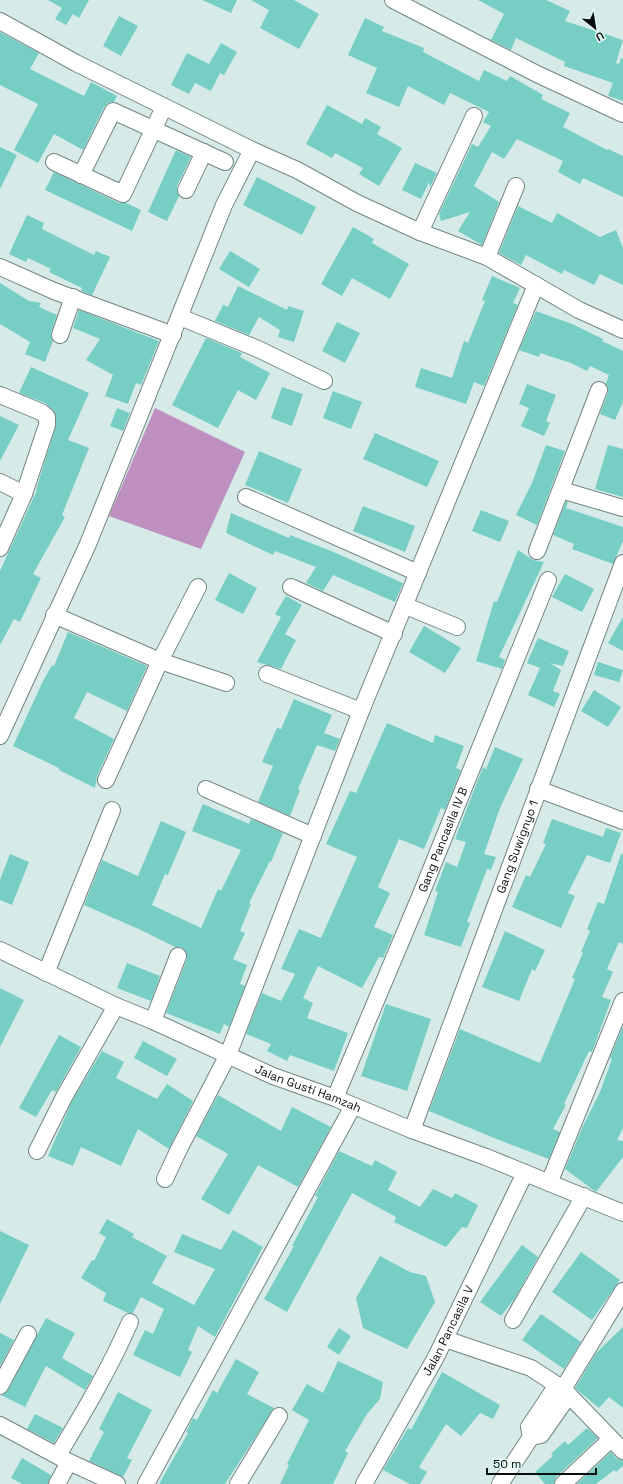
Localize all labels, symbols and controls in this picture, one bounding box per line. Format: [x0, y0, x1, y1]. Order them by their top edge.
north arrow [575, 8, 615, 48]
text: U [593, 29, 607, 45]
street label: Gang Pancasila IV B [415, 785, 471, 895]
street label: Gang Suwignyo 1 [493, 798, 542, 896]
street label: Jalan Gusti Hamzah [252, 1061, 364, 1116]
street label: Jalan Pancasila V [419, 1282, 478, 1379]
scale bar [487, 1450, 596, 1476]
text: 50 m [493, 1456, 521, 1472]

